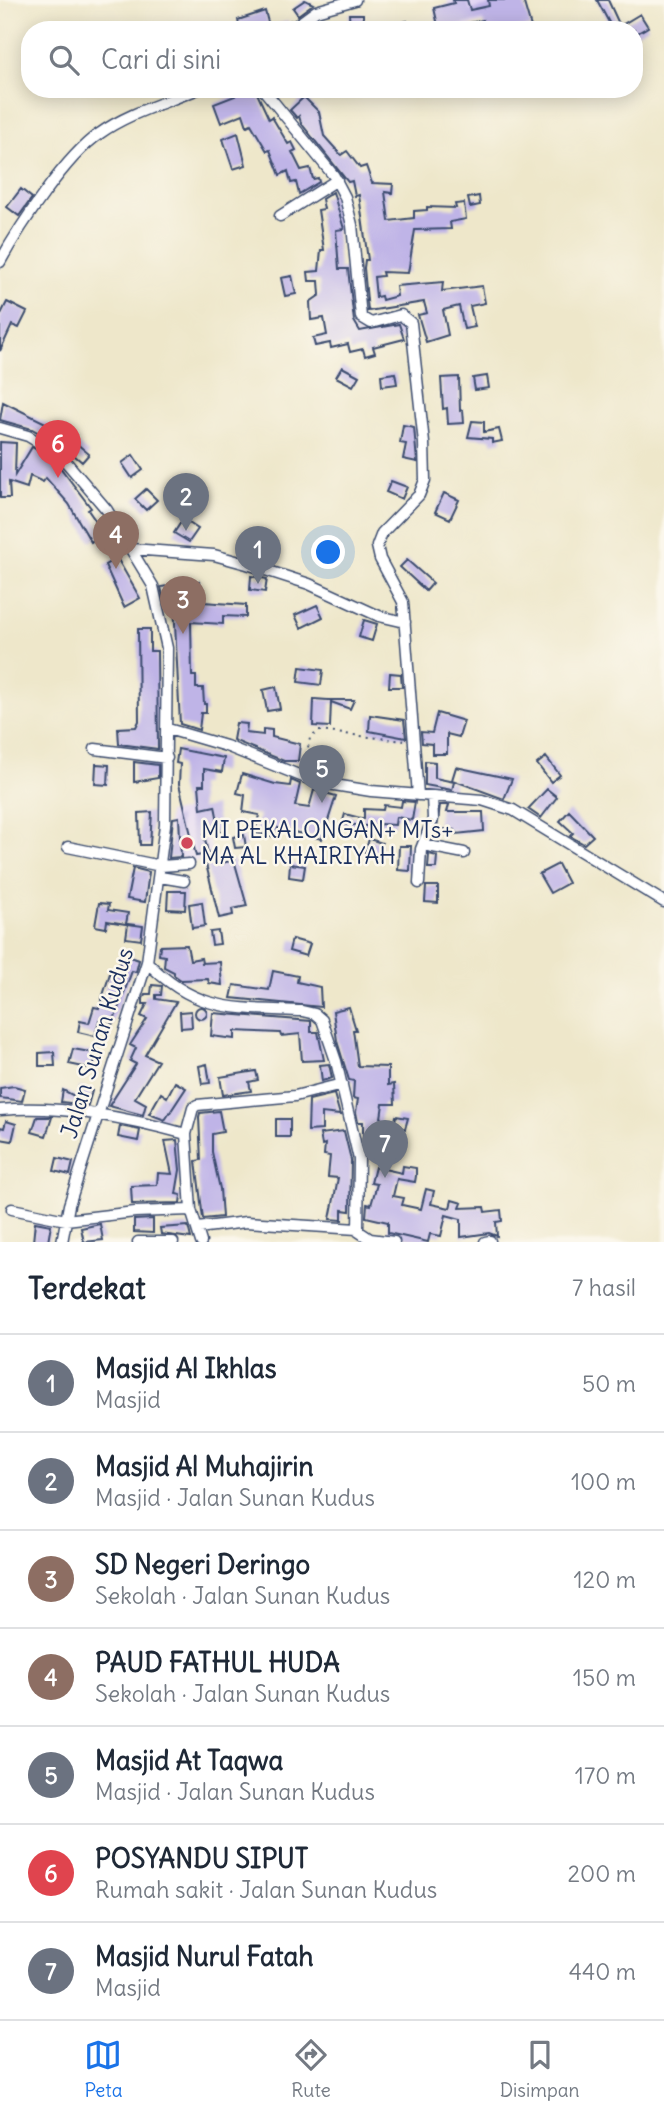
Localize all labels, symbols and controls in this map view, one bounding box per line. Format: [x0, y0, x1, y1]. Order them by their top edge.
search box [21, 21, 643, 98]
icon: search [45, 41, 83, 79]
text: Cari di sini [101, 43, 221, 76]
pin: 6 [35, 420, 81, 478]
pin: 2 [163, 473, 209, 531]
pin: 4 [93, 511, 139, 569]
pin: 1 [235, 526, 281, 584]
your location [311, 535, 345, 569]
pin: 3 [160, 576, 206, 634]
pin: 5 [299, 745, 345, 803]
place label: MI PEKALONGAN+ MTs+ MA AL KHAIRIYAH [201, 815, 453, 870]
marker: MI PEKALONGAN+ MTs+ MA AL KHAIRIYAH [179, 835, 195, 851]
street label: Jalan Sunan Kudus [54, 944, 139, 1142]
pin: 7 [362, 1120, 408, 1178]
text: Terdekat [28, 1269, 146, 1307]
text: 7 hasil [572, 1273, 636, 1302]
text: Masjid Al Ikhlas [95, 1352, 276, 1385]
text: 1 [46, 1369, 56, 1398]
text: 50 m [582, 1369, 636, 1398]
text: Masjid [95, 1385, 161, 1414]
text: Masjid Al Muhajirin [95, 1450, 313, 1483]
text: 2 [45, 1467, 57, 1496]
text: 100 m [571, 1467, 636, 1496]
text: Masjid · Jalan Sunan Kudus [95, 1483, 375, 1512]
text: SD Negeri Deringo [95, 1548, 310, 1581]
text: 3 [44, 1565, 58, 1594]
text: 120 m [573, 1565, 636, 1594]
text: Sekolah · Jalan Sunan Kudus [95, 1581, 390, 1610]
text: PAUD FATHUL HUDA [95, 1646, 340, 1679]
text: 4 [44, 1663, 58, 1692]
text: 150 m [573, 1663, 636, 1692]
text: Sekolah · Jalan Sunan Kudus [95, 1679, 390, 1708]
text: Masjid At Taqwa [95, 1744, 283, 1777]
text: 5 [44, 1761, 58, 1790]
text: 170 m [575, 1761, 636, 1790]
text: Masjid · Jalan Sunan Kudus [95, 1777, 375, 1806]
text: POSYANDU SIPUT [95, 1842, 308, 1875]
text: 6 [44, 1859, 58, 1888]
text: 200 m [567, 1859, 636, 1888]
text: Rumah sakit · Jalan Sunan Kudus [95, 1875, 437, 1904]
text: Masjid Nurul Fatah [95, 1940, 313, 1973]
text: 7 [45, 1957, 57, 1986]
text: 440 m [569, 1957, 636, 1986]
text: Masjid [95, 1973, 161, 2002]
tab: Peta [84, 2036, 123, 2102]
tab: Rute [291, 2036, 331, 2102]
tab: Disimpan [500, 2036, 580, 2102]

